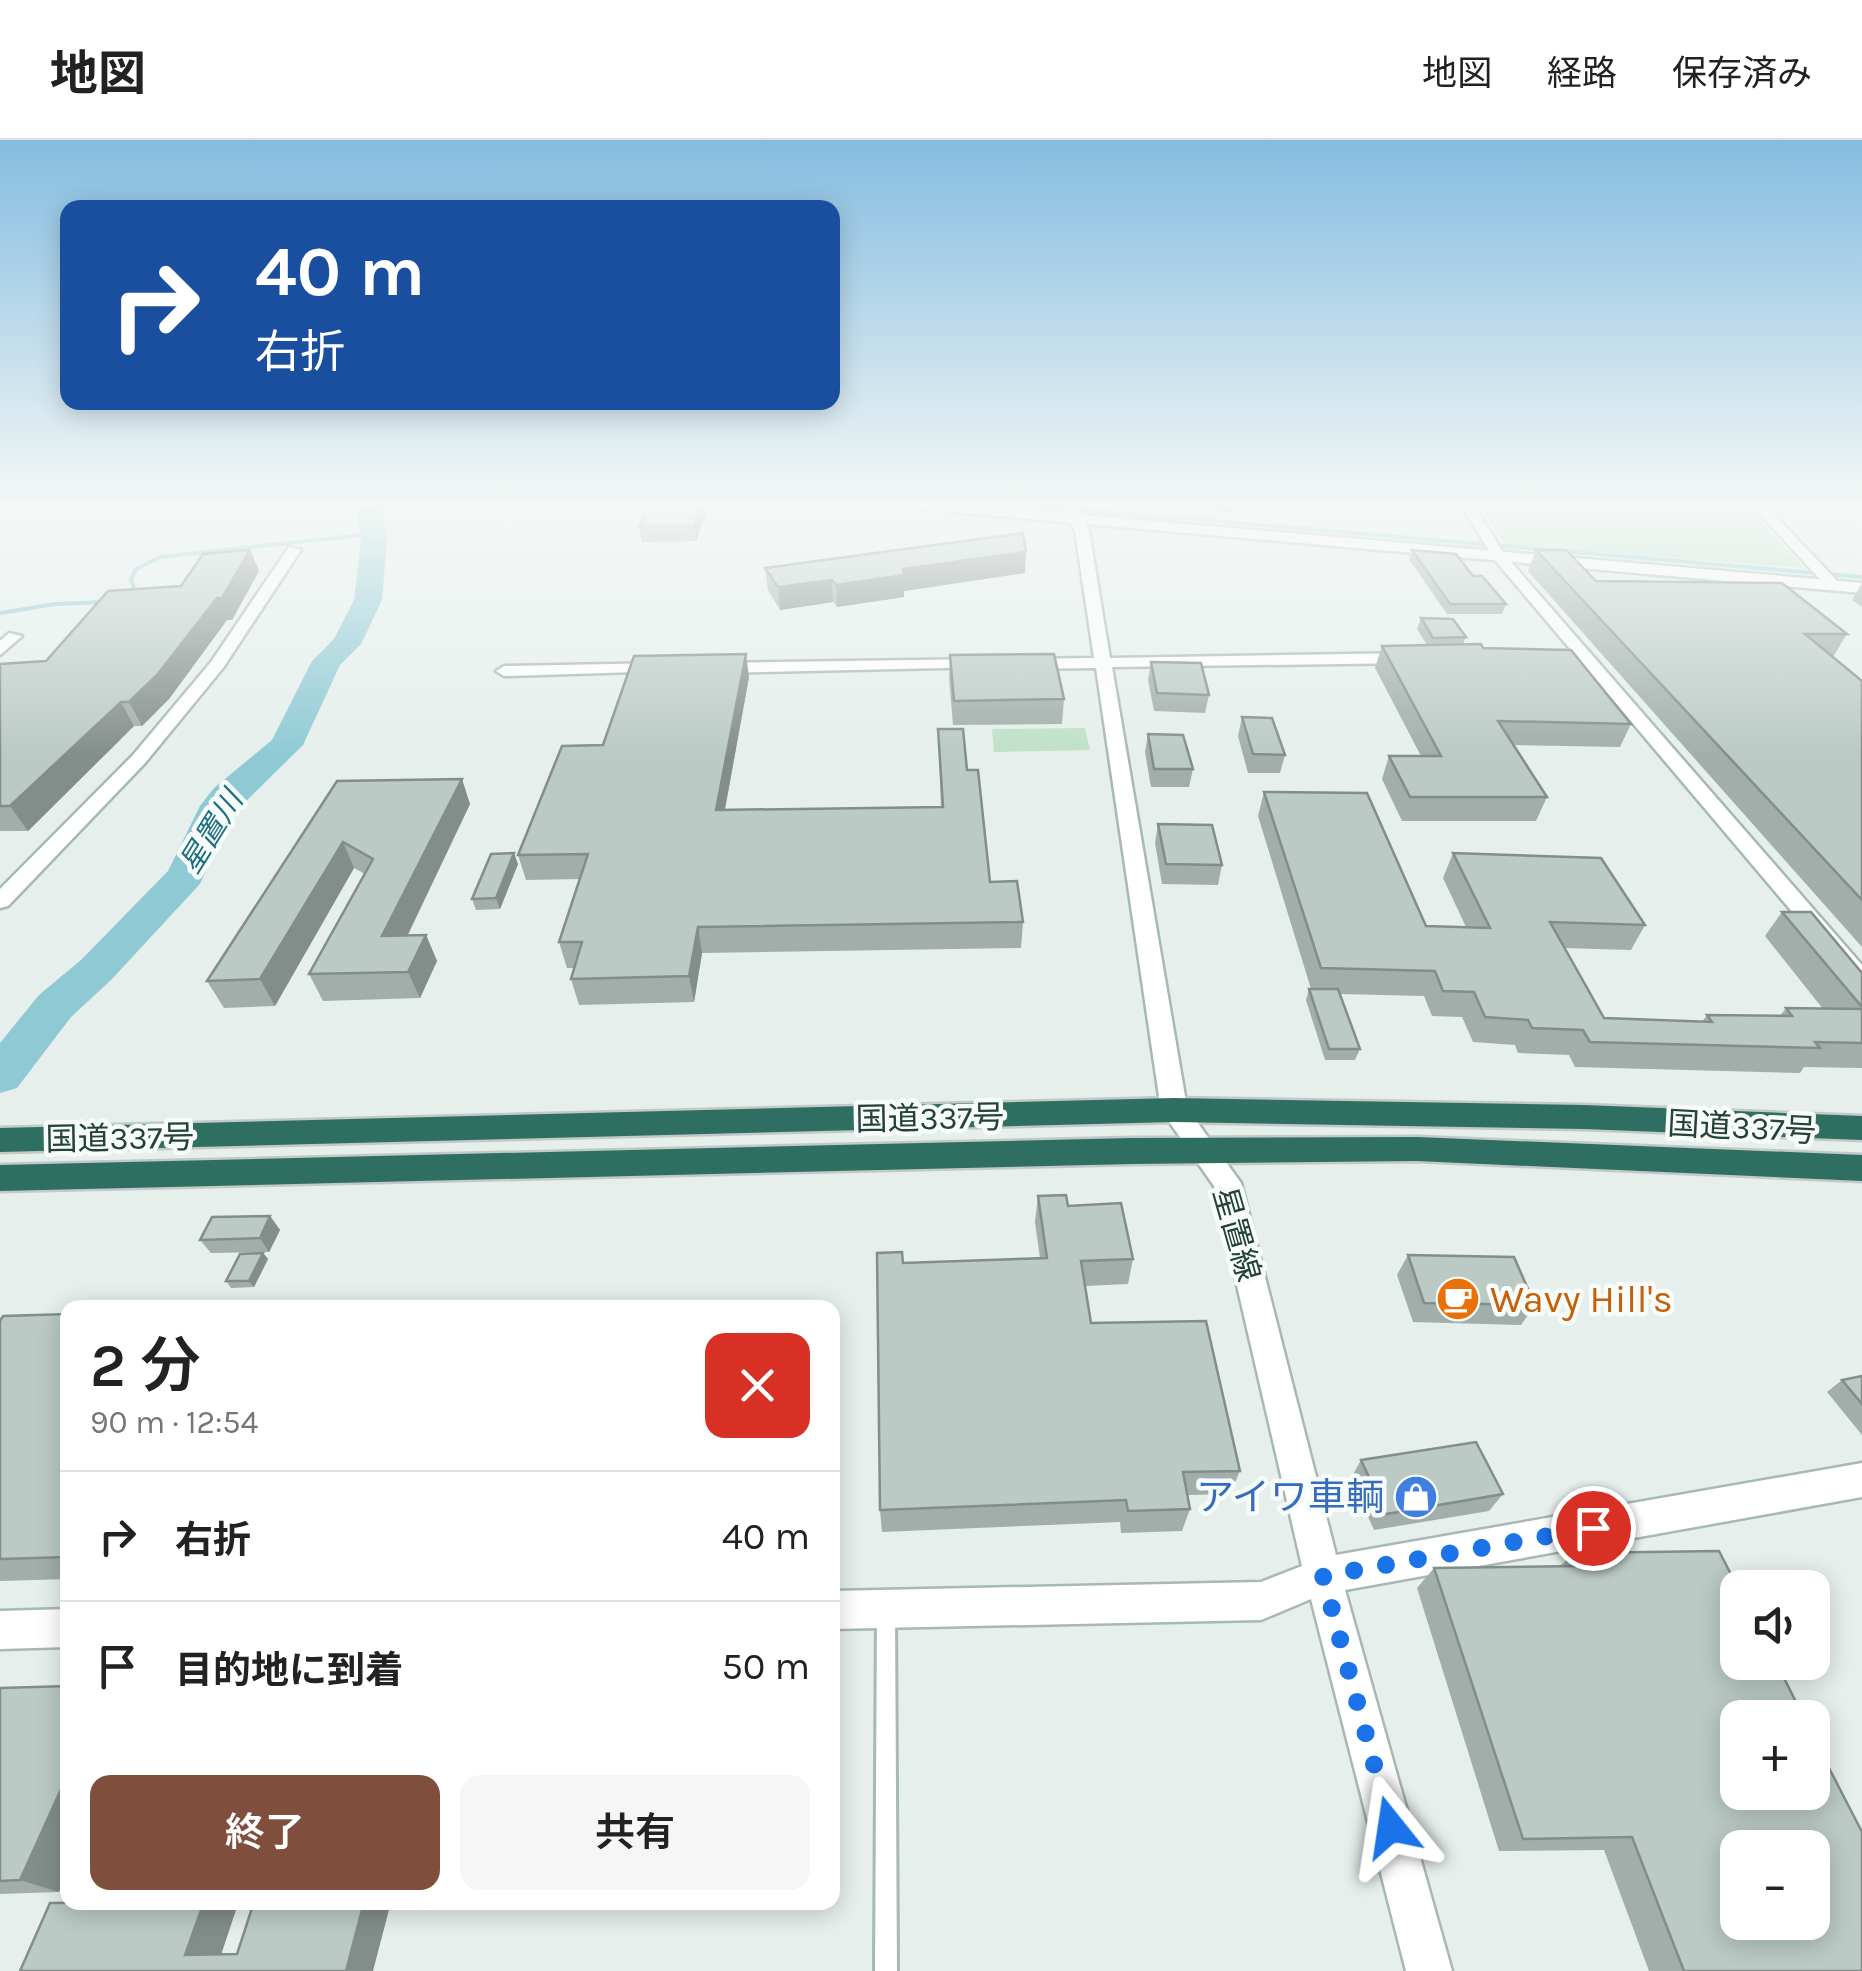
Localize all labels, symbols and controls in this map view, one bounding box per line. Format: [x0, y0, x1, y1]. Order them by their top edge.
text: 地図 [50, 46, 146, 102]
text: 地図 [1422, 53, 1492, 94]
text: 経路 [1547, 53, 1617, 94]
text: 保存済み [1672, 53, 1812, 94]
text: 40 m [255, 231, 425, 313]
icon: right [90, 240, 220, 370]
text: 右折 [255, 326, 345, 378]
water label: 星置川 [172, 782, 252, 880]
street label: 国道337号 [855, 1099, 1005, 1138]
street label: 国道337号 [1667, 1105, 1817, 1150]
street label: 国道337号 [45, 1119, 195, 1158]
street label: 星置線 [1206, 1183, 1268, 1285]
cafe icon: Wavy Hill's [1435, 1276, 1481, 1322]
place label: Wavy Hill's [1490, 1277, 1673, 1322]
text: 2 分 [90, 1331, 201, 1401]
button: close [705, 1333, 810, 1438]
text: 90 m · 12:54 [90, 1404, 258, 1441]
shop icon: アイワ車輌 [1393, 1474, 1439, 1520]
place label: アイワ車輌 [1196, 1475, 1384, 1520]
pin [1551, 1486, 1636, 1571]
icon: arrive [1566, 1501, 1621, 1556]
icon: right [90, 1509, 145, 1564]
text: 40 m [722, 1514, 810, 1559]
text: 右折 [175, 1518, 251, 1563]
map controls [1720, 1570, 1830, 1940]
button: sound [1720, 1570, 1830, 1680]
icon: arrive [90, 1639, 145, 1694]
text: 50 m [721, 1644, 810, 1689]
text: 目的地に到着 [175, 1648, 403, 1693]
button: + [1720, 1700, 1830, 1810]
button: 終了 [90, 1775, 440, 1890]
button: 共有 [460, 1775, 810, 1890]
position arrow [1339, 1775, 1443, 1879]
button: − [1720, 1830, 1830, 1940]

